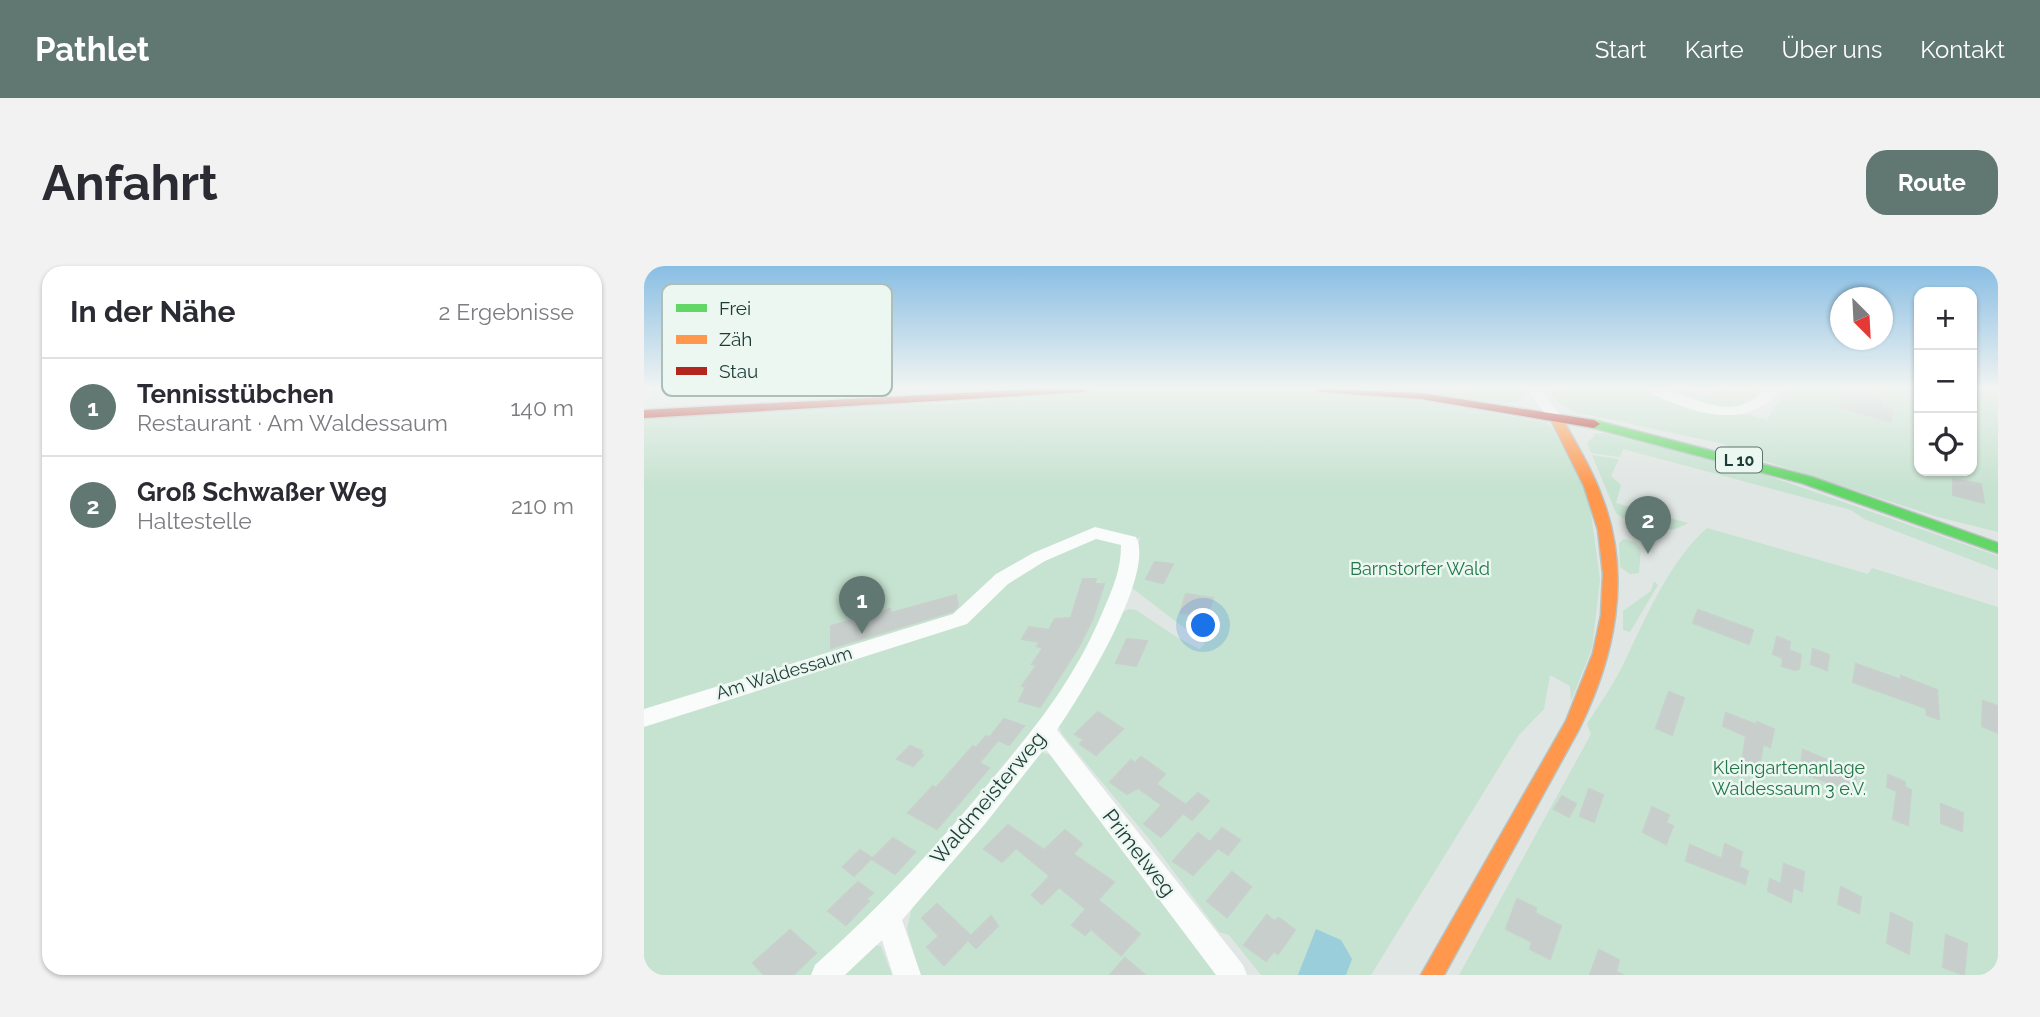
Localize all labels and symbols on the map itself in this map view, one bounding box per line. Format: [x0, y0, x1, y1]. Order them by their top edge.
legend [662, 284, 892, 396]
north arrow [1830, 287, 1893, 350]
text: Frei [719, 297, 751, 319]
text: Zäh [719, 328, 752, 350]
text: Stau [719, 360, 758, 382]
road number: L 10 [1716, 448, 1762, 472]
pin: 2 [1625, 496, 1671, 554]
park label: Barnstorfer Wald [1350, 558, 1490, 579]
pin: 1 [839, 576, 885, 634]
your location [1186, 608, 1220, 642]
street label: Am Waldessaum [713, 642, 855, 703]
street label: Waldmeisterweg [925, 726, 1051, 869]
park label: Kleingartenanlage Waldessaum 3 e.V. [1712, 757, 1866, 799]
street label: Primelweg [1098, 804, 1181, 901]

